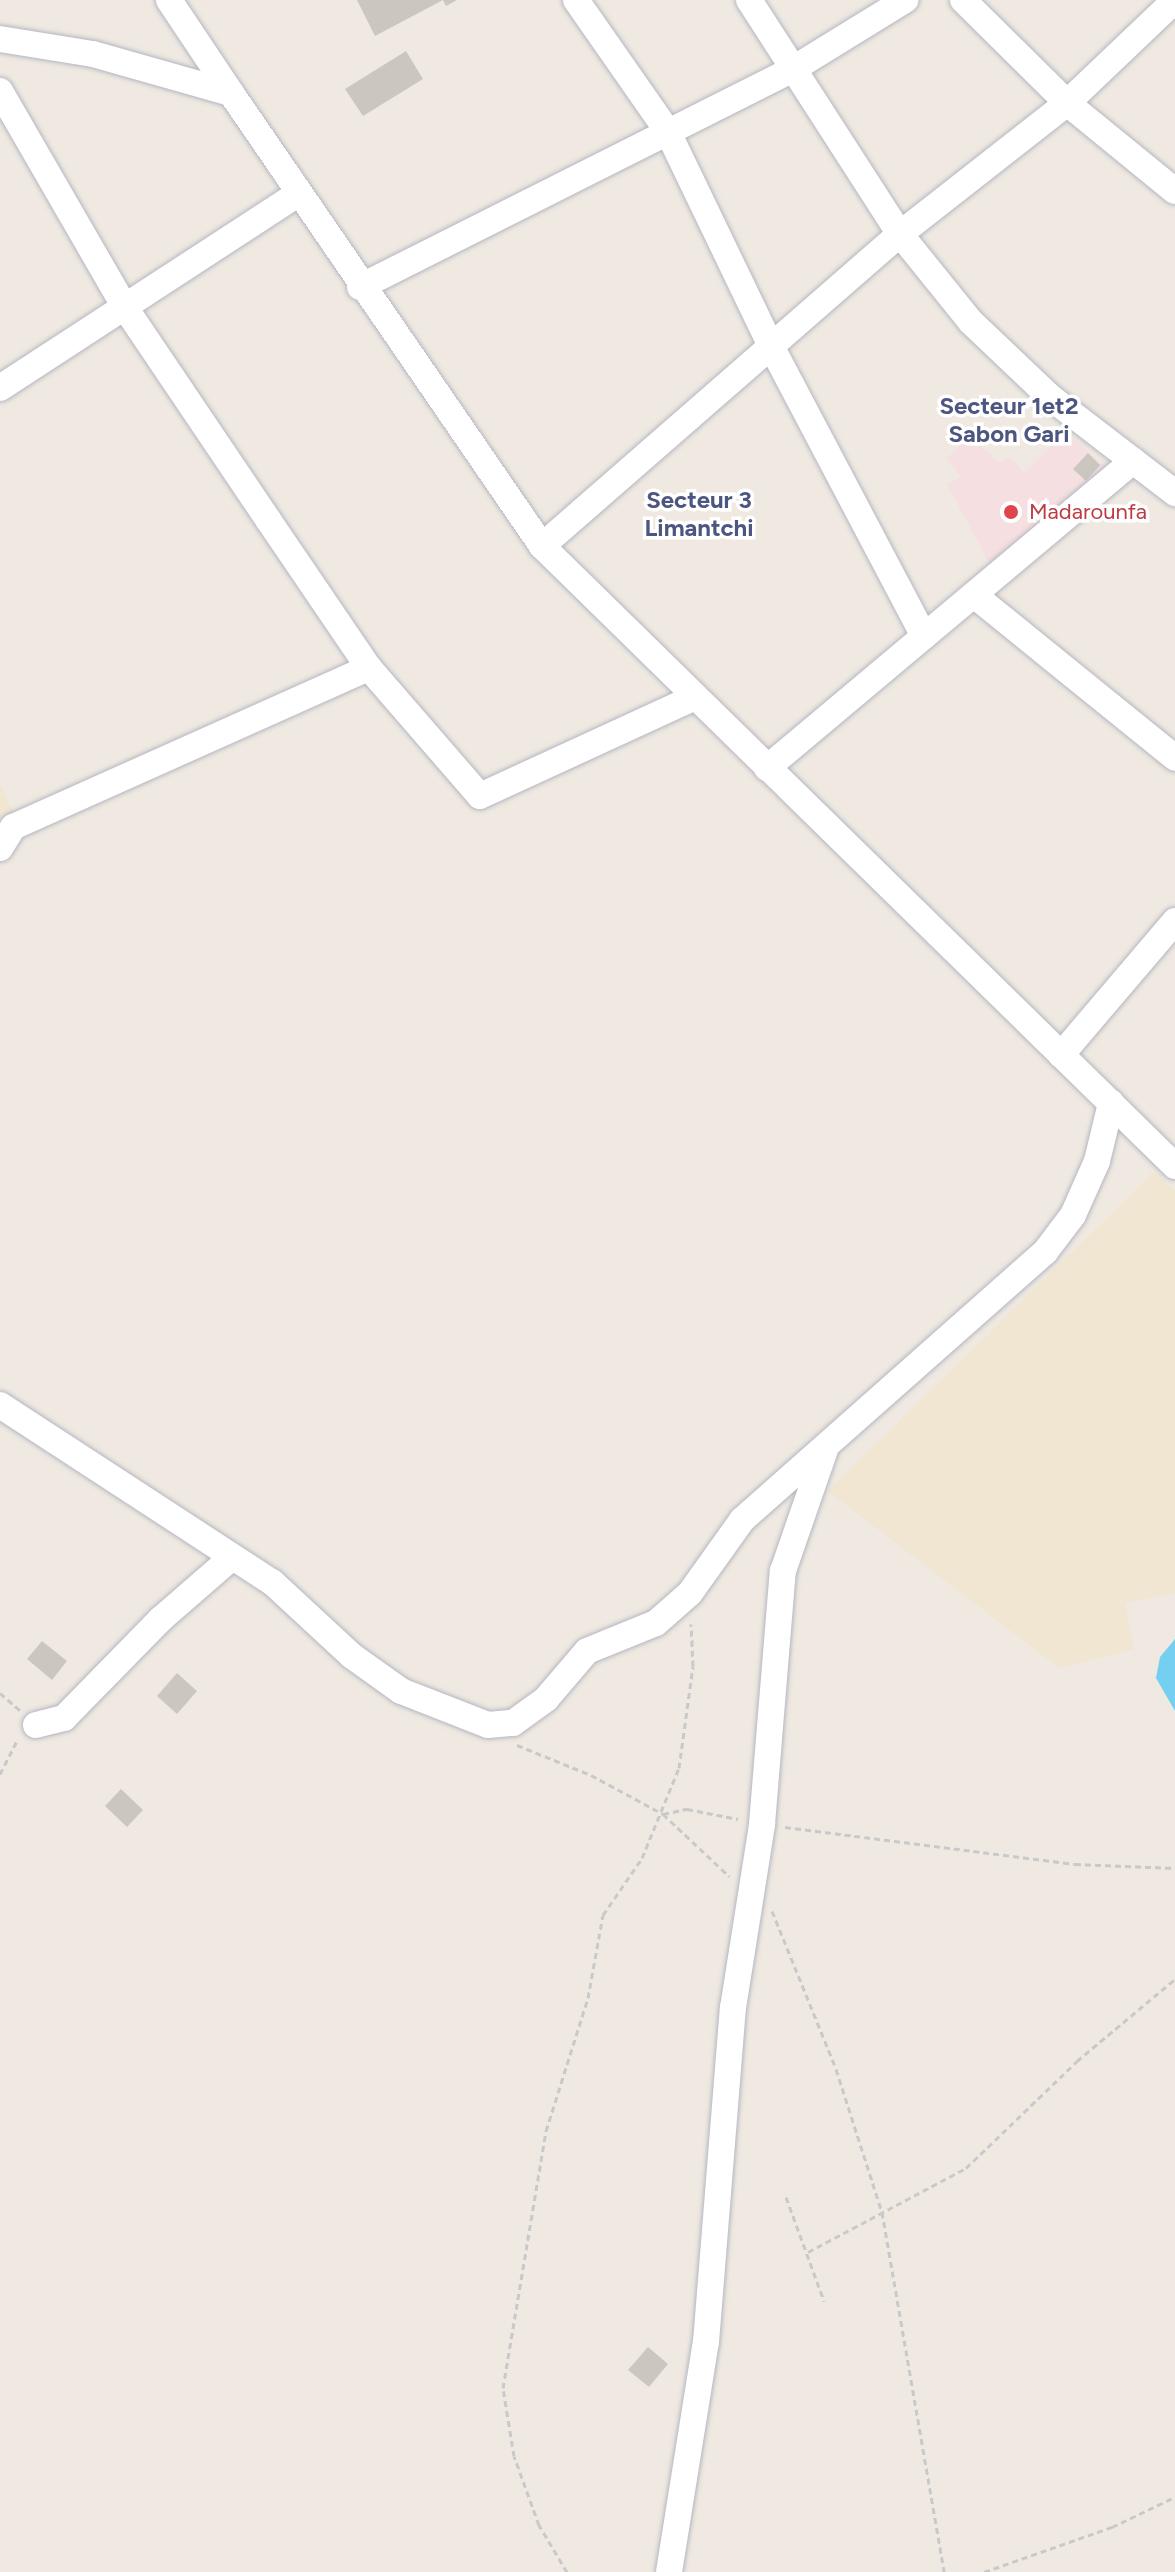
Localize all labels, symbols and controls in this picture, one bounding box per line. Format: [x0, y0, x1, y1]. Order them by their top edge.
district label: Secteur 1et2 Sabon Gari [939, 392, 1079, 448]
district label: Secteur 3 Limantchi [644, 486, 754, 542]
place label: Madarounfa [1029, 499, 1147, 525]
marker: Madarounfa [1000, 501, 1022, 523]

